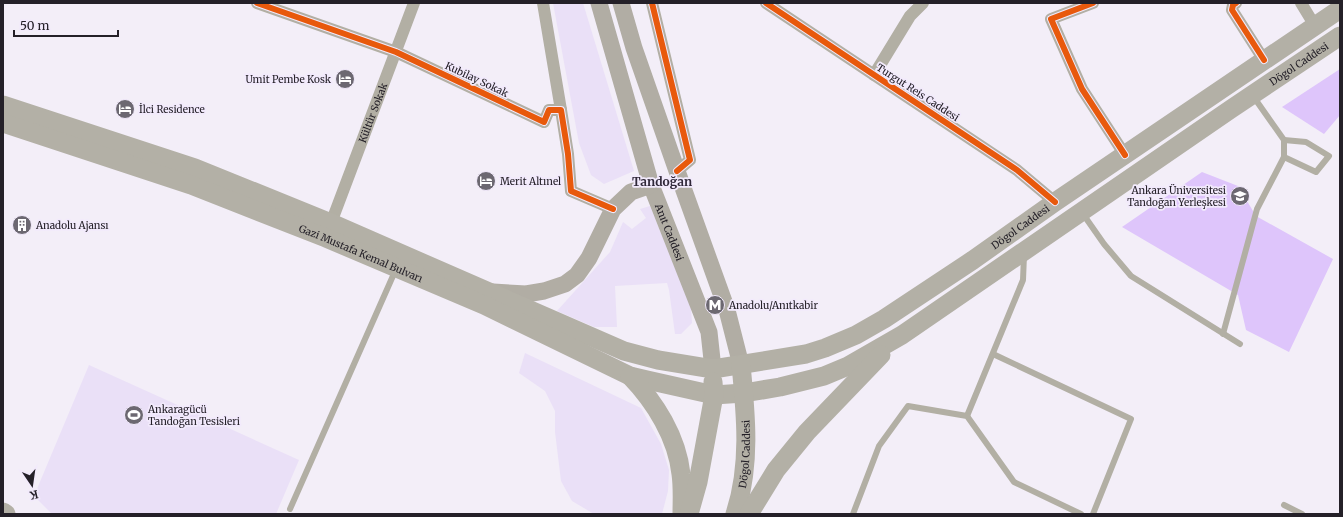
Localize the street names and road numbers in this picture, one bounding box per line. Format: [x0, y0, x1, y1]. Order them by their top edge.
street label: Dögol Caddesi [1267, 40, 1331, 88]
street label: Kubilay Sokak [443, 59, 511, 100]
street label: Turgut Reis Caddesi [874, 61, 962, 124]
street label: Kültür Sokak [356, 80, 391, 145]
street label: Anıt Caddesi [652, 201, 686, 263]
street label: Dögol Caddesi [989, 202, 1052, 252]
street label: Gazi Mustafa Kemal Bulvarı [297, 222, 425, 285]
street label: Dögol Caddesi [736, 420, 753, 489]

